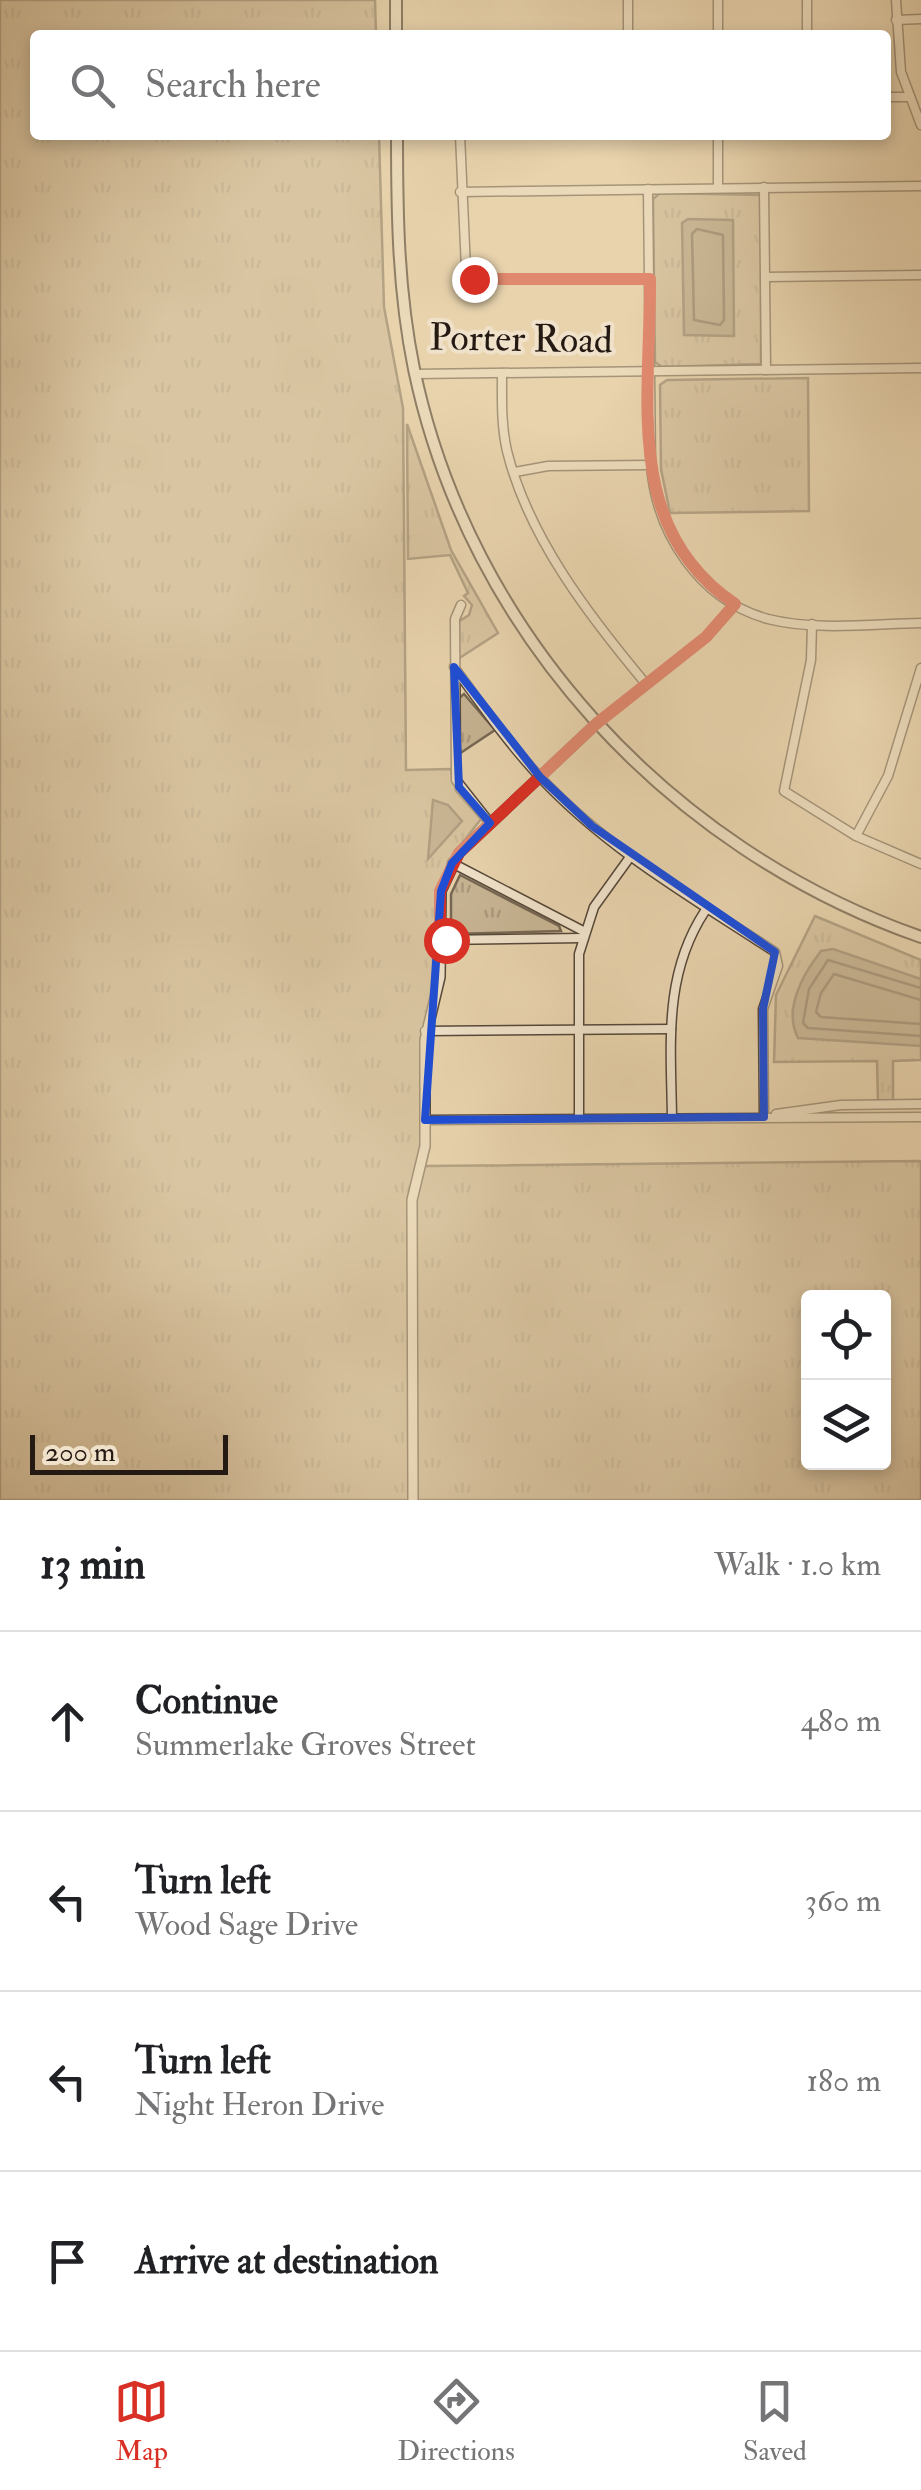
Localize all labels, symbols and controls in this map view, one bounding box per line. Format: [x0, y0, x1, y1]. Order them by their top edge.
search box [30, 30, 891, 140]
icon: search [65, 58, 120, 113]
text: Search here [145, 61, 321, 109]
route end [452, 257, 498, 303]
street label: Porter Road [429, 313, 613, 365]
route start [424, 918, 470, 964]
map controls [801, 1290, 891, 1470]
button: locate [801, 1290, 891, 1380]
button: layers [801, 1380, 891, 1470]
scale bar [30, 1430, 228, 1474]
text: 200 m [45, 1435, 116, 1470]
text: 13 min [40, 1539, 145, 1591]
text: Walk · 1.0 km [714, 1545, 881, 1585]
text: Continue [135, 1677, 278, 1725]
icon: ahead [40, 1694, 95, 1749]
text: 480 m [801, 1701, 881, 1741]
text: Summerlake Groves Street [135, 1725, 476, 1765]
text: Turn left [135, 1857, 271, 1905]
icon: left [40, 1874, 95, 1929]
text: 360 m [805, 1881, 881, 1921]
text: Wood Sage Drive [135, 1905, 358, 1945]
text: Turn left [135, 2037, 271, 2085]
icon: left [40, 2054, 95, 2109]
text: 180 m [807, 2061, 881, 2101]
text: Night Heron Drive [135, 2085, 384, 2125]
icon: arrive [40, 2234, 95, 2289]
text: Arrive at destination [135, 2237, 439, 2285]
tab: Map [114, 2374, 169, 2469]
tab: Directions [397, 2374, 515, 2469]
tab: Saved [743, 2374, 807, 2469]

